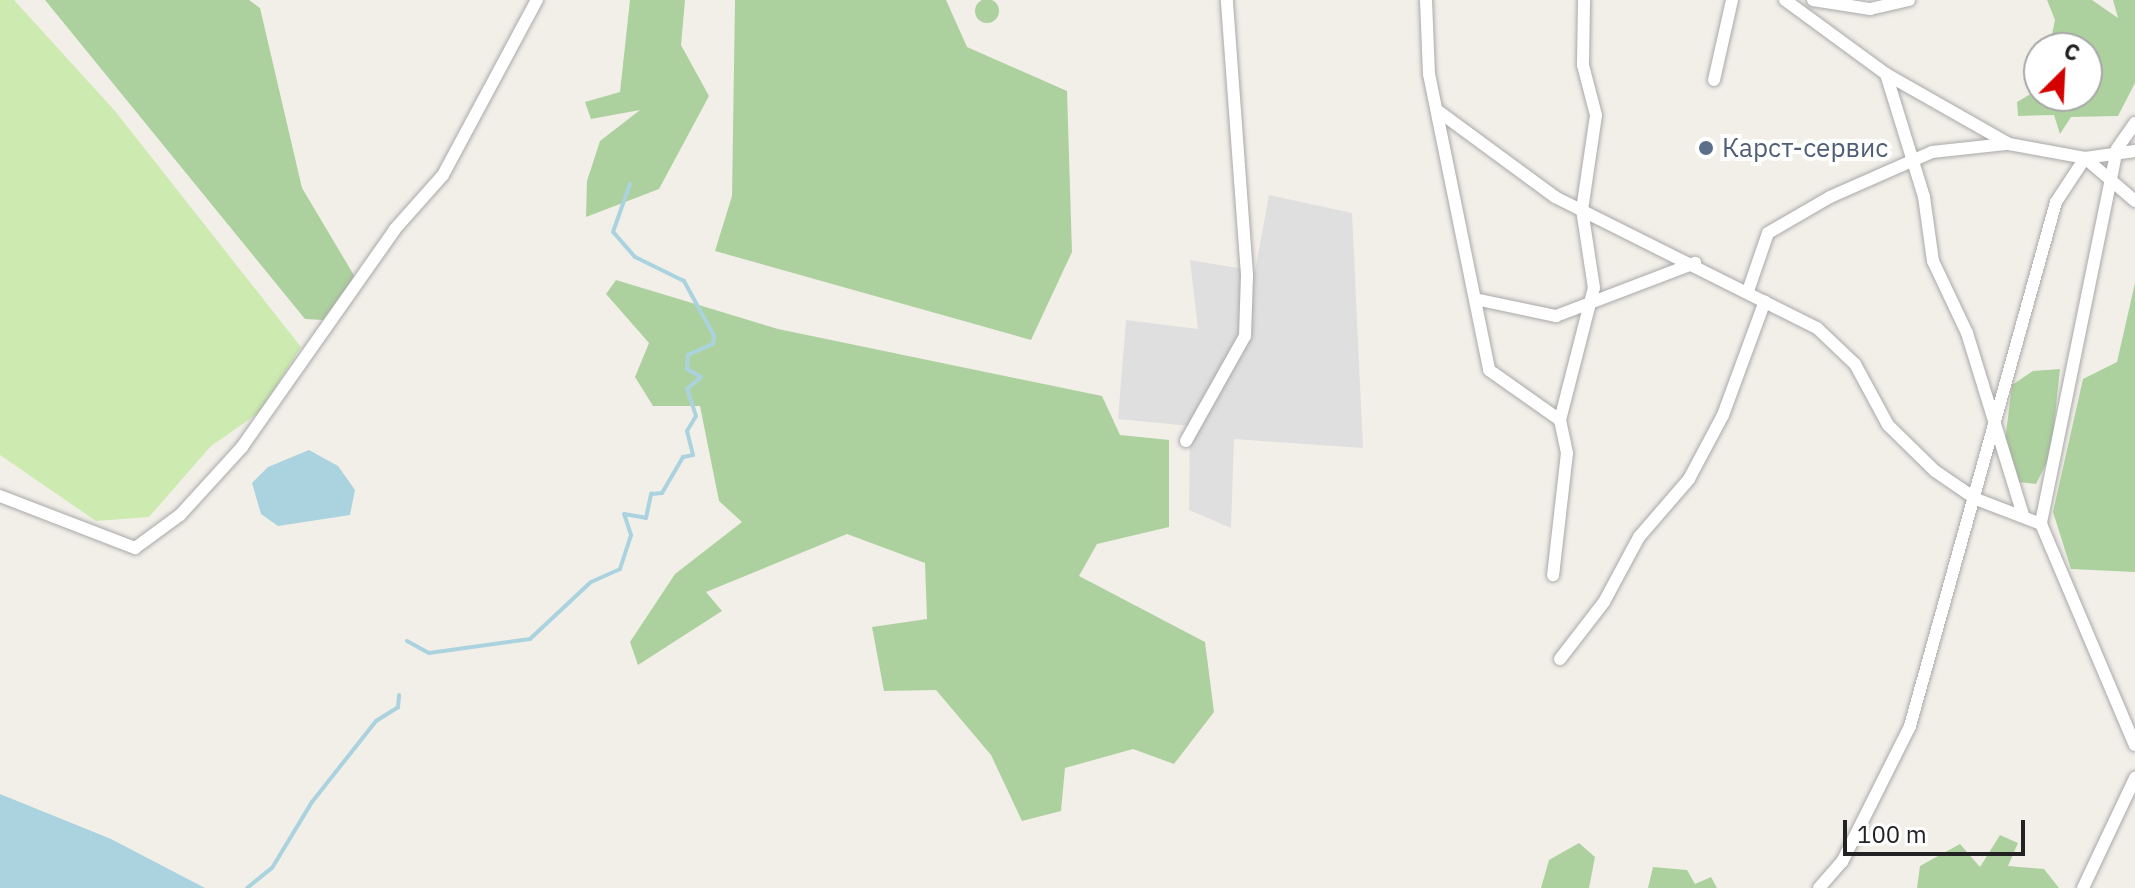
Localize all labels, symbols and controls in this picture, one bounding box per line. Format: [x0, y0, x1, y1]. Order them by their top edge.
north arrow [2023, 32, 2103, 112]
text: С [2060, 35, 2085, 68]
place label: Карст-сервис [1722, 132, 1888, 164]
marker: Карст-сервис [1697, 139, 1715, 157]
scale bar [1847, 804, 2029, 854]
text: 100 m [1857, 818, 1927, 850]

